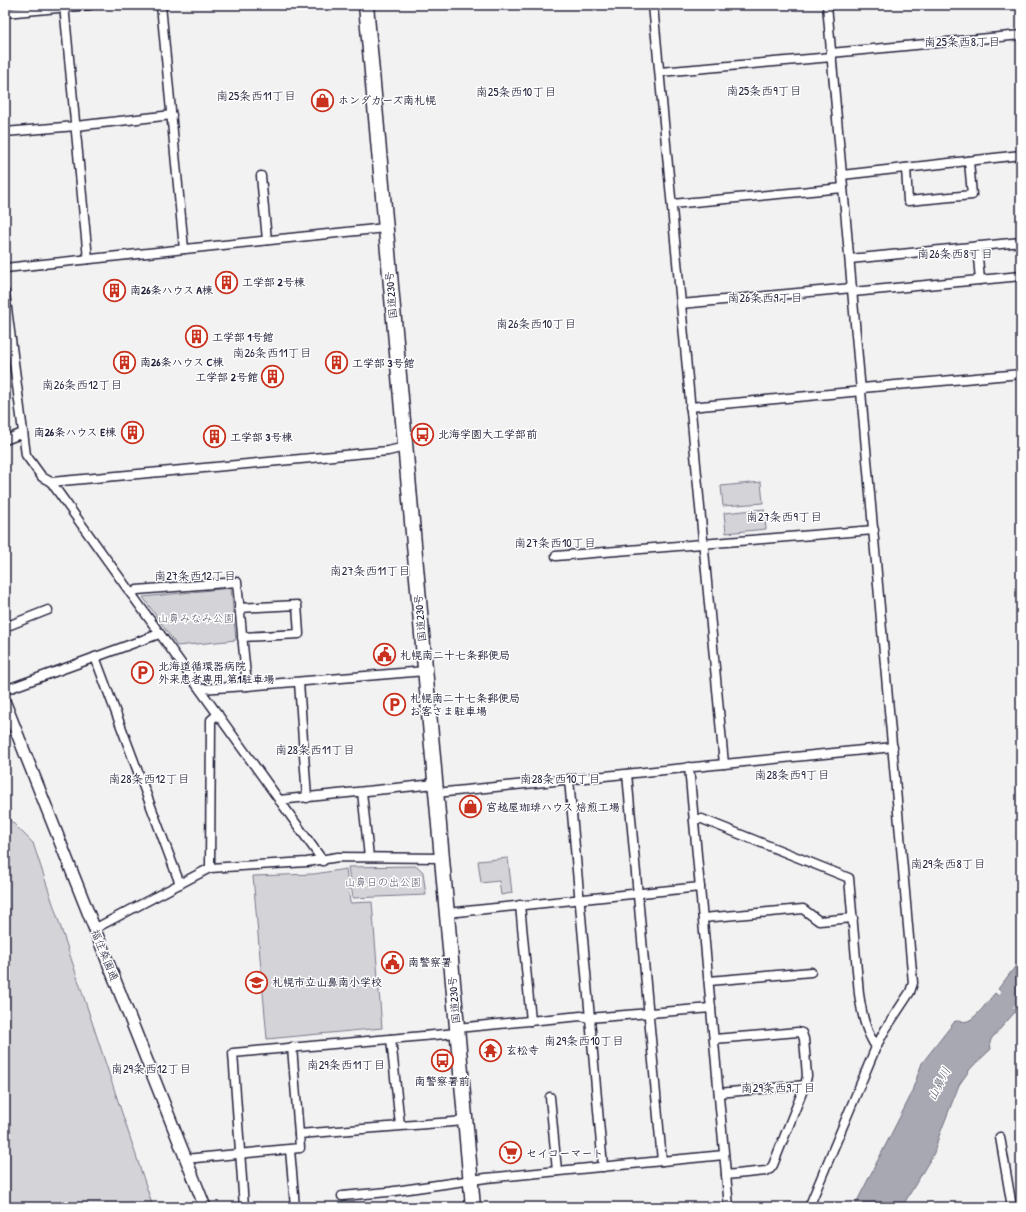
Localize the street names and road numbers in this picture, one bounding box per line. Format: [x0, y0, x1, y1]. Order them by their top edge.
street label: 国道230号 [382, 270, 400, 320]
street label: 国道230号 [411, 593, 429, 643]
street label: 福住桑園通 [88, 927, 122, 983]
street label: 国道230号 [445, 975, 463, 1025]

